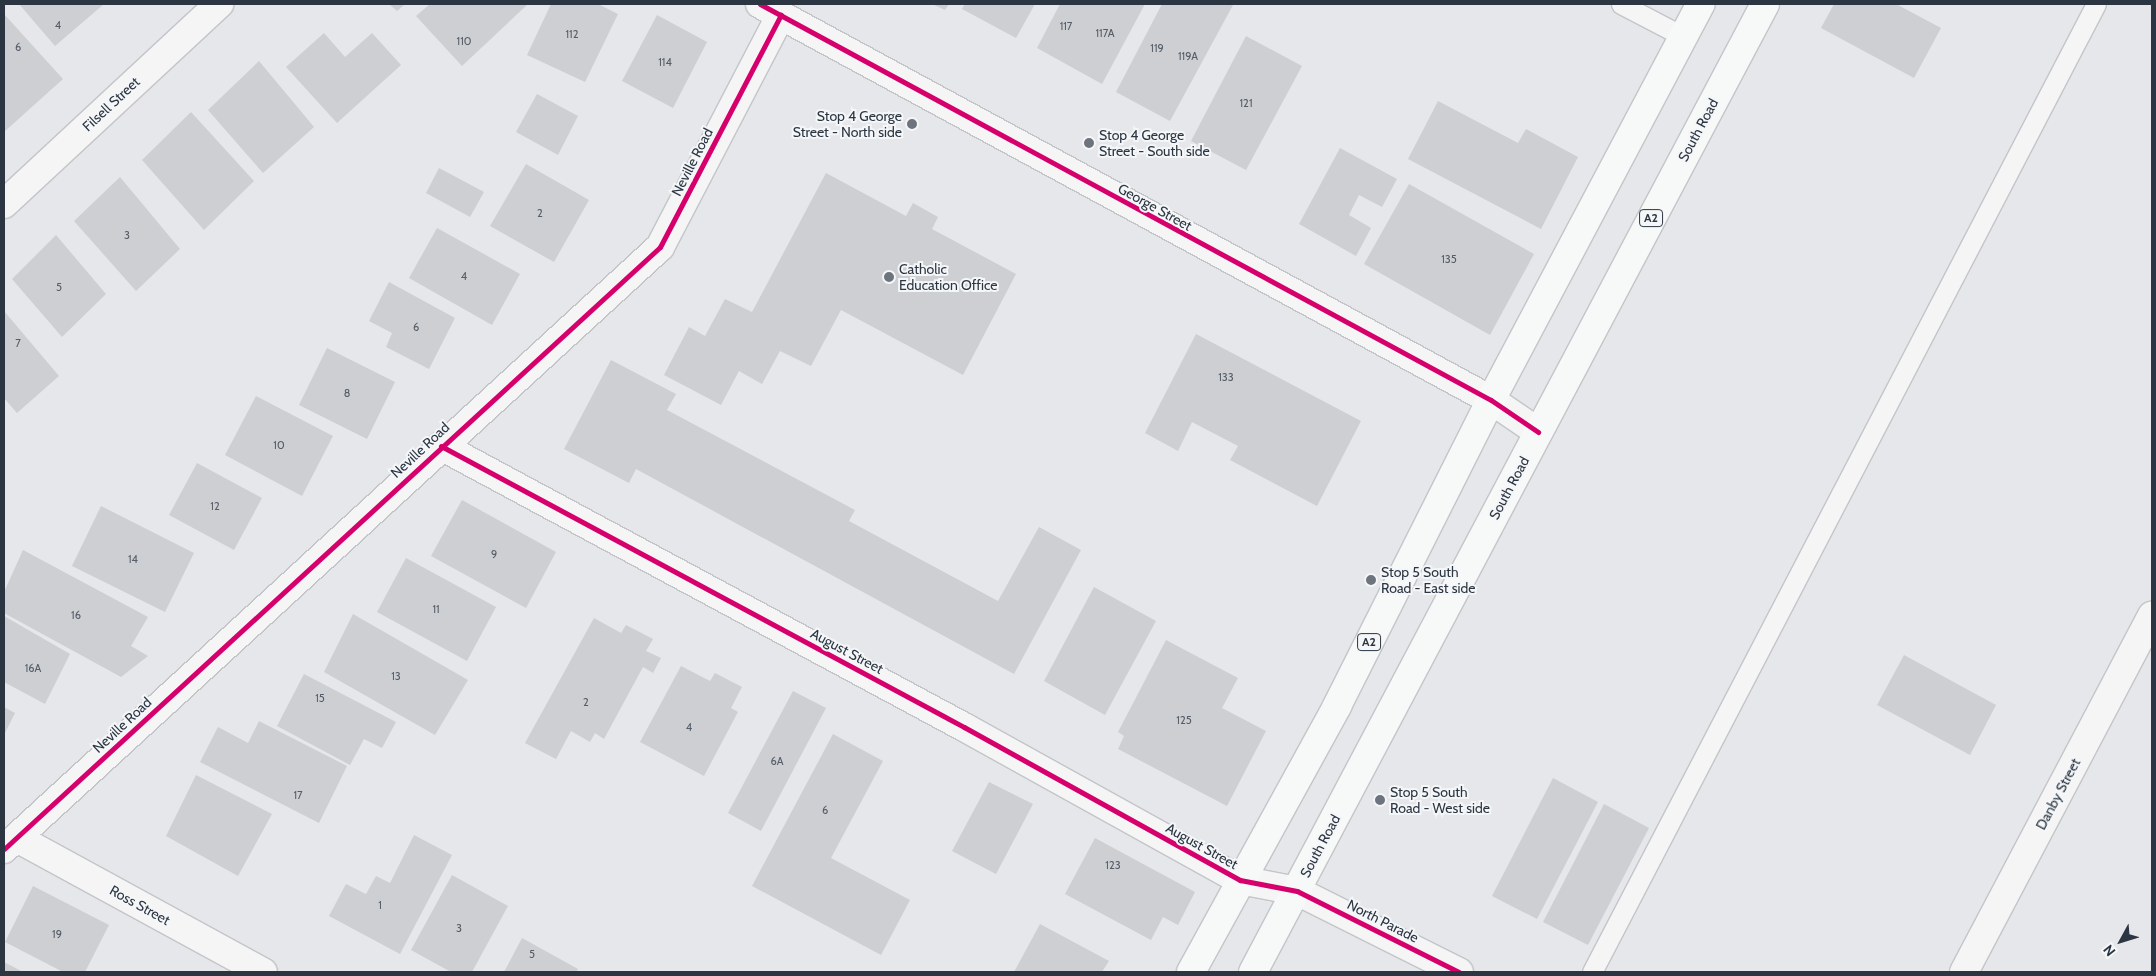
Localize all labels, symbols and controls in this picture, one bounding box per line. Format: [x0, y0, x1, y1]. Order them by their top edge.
house number: 4 [55, 18, 61, 32]
house number: 117 [1060, 19, 1072, 33]
house number: 117A [1096, 26, 1114, 40]
house number: 112 [566, 27, 578, 41]
house number: 110 [457, 34, 471, 48]
house number: 6 [15, 40, 21, 54]
house number: 119 [1150, 41, 1164, 55]
house number: 119A [1178, 49, 1198, 63]
house number: 114 [658, 55, 672, 69]
street label: Filsell Street [79, 73, 143, 135]
house number: 121 [1240, 96, 1252, 110]
street label: South Road [1674, 96, 1722, 164]
place label: Stop 4 George Street - North side [793, 108, 902, 140]
marker: Stop 4 George Street - North side [906, 118, 918, 130]
street label: Neville Road [668, 125, 716, 199]
place label: Stop 4 George Street - South side [1099, 127, 1210, 160]
marker: Stop 4 George Street - South side [1083, 137, 1095, 149]
street label: George Street [1115, 180, 1195, 234]
house number: 2 [537, 206, 543, 220]
road number: A2 [1638, 208, 1664, 228]
house number: 3 [124, 228, 130, 242]
house number: 135 [1441, 252, 1457, 266]
place label: Catholic Education Office [899, 261, 997, 294]
house number: 4 [461, 269, 467, 283]
marker: Catholic Education Office [883, 271, 895, 283]
house number: 5 [56, 280, 62, 294]
house number: 6 [413, 320, 419, 334]
house number: 7 [15, 336, 21, 350]
house number: 133 [1218, 370, 1234, 384]
house number: 8 [344, 386, 350, 400]
street label: Neville Road [387, 419, 453, 481]
house number: 10 [273, 438, 285, 452]
street label: South Road [1485, 454, 1533, 522]
house number: 12 [210, 499, 220, 513]
house number: 9 [491, 547, 497, 561]
house number: 14 [128, 552, 138, 566]
place label: Stop 5 South Road - East side [1381, 564, 1475, 596]
marker: Stop 5 South Road - East side [1365, 574, 1377, 586]
house number: 11 [432, 602, 440, 616]
house number: 16 [71, 608, 81, 622]
street label: August Street [808, 625, 886, 677]
road number: A2 [1356, 632, 1382, 652]
house number: 16A [25, 661, 41, 675]
house number: 13 [391, 669, 401, 683]
house number: 15 [315, 691, 325, 705]
street label: Neville Road [89, 694, 155, 756]
house number: 2 [583, 695, 589, 709]
house number: 125 [1176, 713, 1192, 727]
house number: 4 [686, 720, 692, 734]
house number: 6A [770, 754, 784, 768]
street label: Danby Street [2032, 755, 2084, 833]
place label: Stop 5 South Road - West side [1390, 784, 1490, 816]
house number: 17 [293, 788, 303, 802]
marker: Stop 5 South Road - West side [1374, 794, 1386, 806]
house number: 6 [822, 803, 828, 817]
street label: South Road [1296, 812, 1344, 880]
street label: August Street [1163, 819, 1241, 873]
house number: 123 [1105, 858, 1121, 872]
street label: Ross Street [107, 882, 173, 928]
street label: North Parade [1345, 896, 1421, 946]
house number: 1 [378, 898, 382, 912]
north arrow [2096, 916, 2146, 966]
house number: 3 [456, 921, 462, 935]
house number: 19 [52, 927, 62, 941]
text: N [2099, 941, 2119, 960]
house number: 5 [529, 947, 535, 961]

